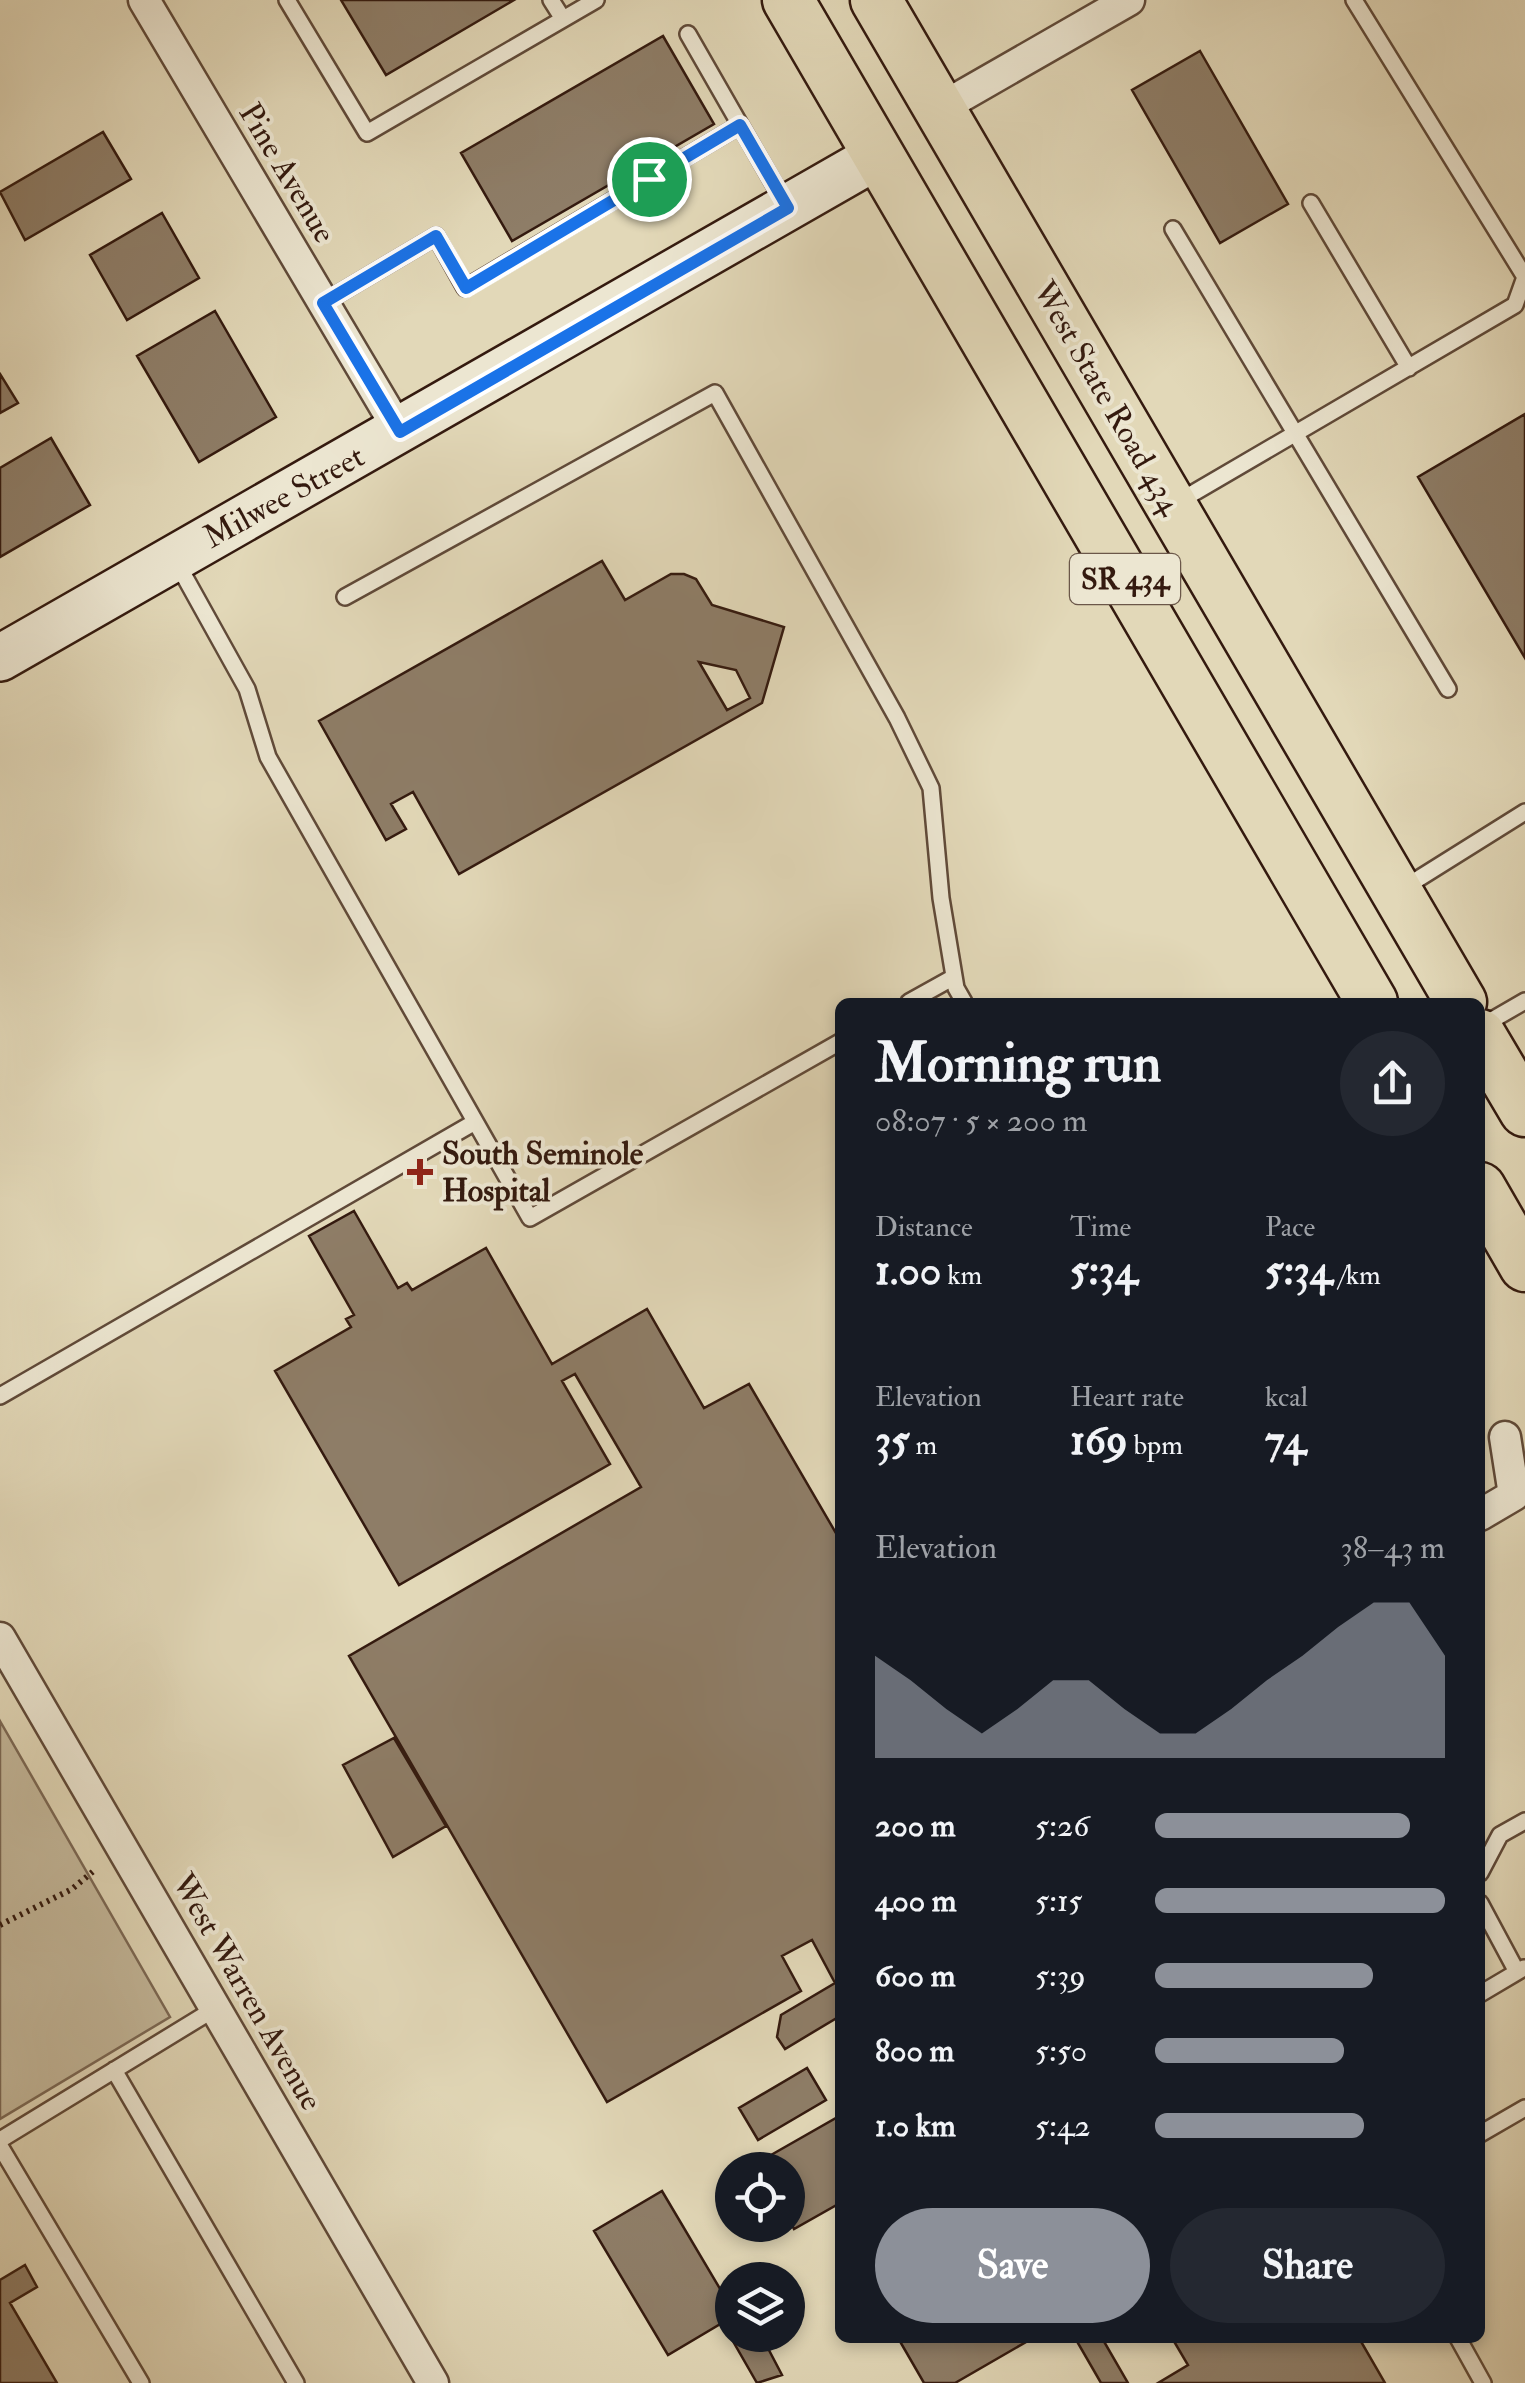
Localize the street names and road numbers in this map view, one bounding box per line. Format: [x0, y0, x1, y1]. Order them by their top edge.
street label: Pine Avenue [230, 96, 344, 250]
street label: West State Road 434 [1023, 273, 1191, 524]
street label: Milwee Street [197, 436, 371, 558]
road number: SR 434 [1070, 554, 1180, 604]
street label: West Warren Avenue [162, 1865, 331, 2118]

